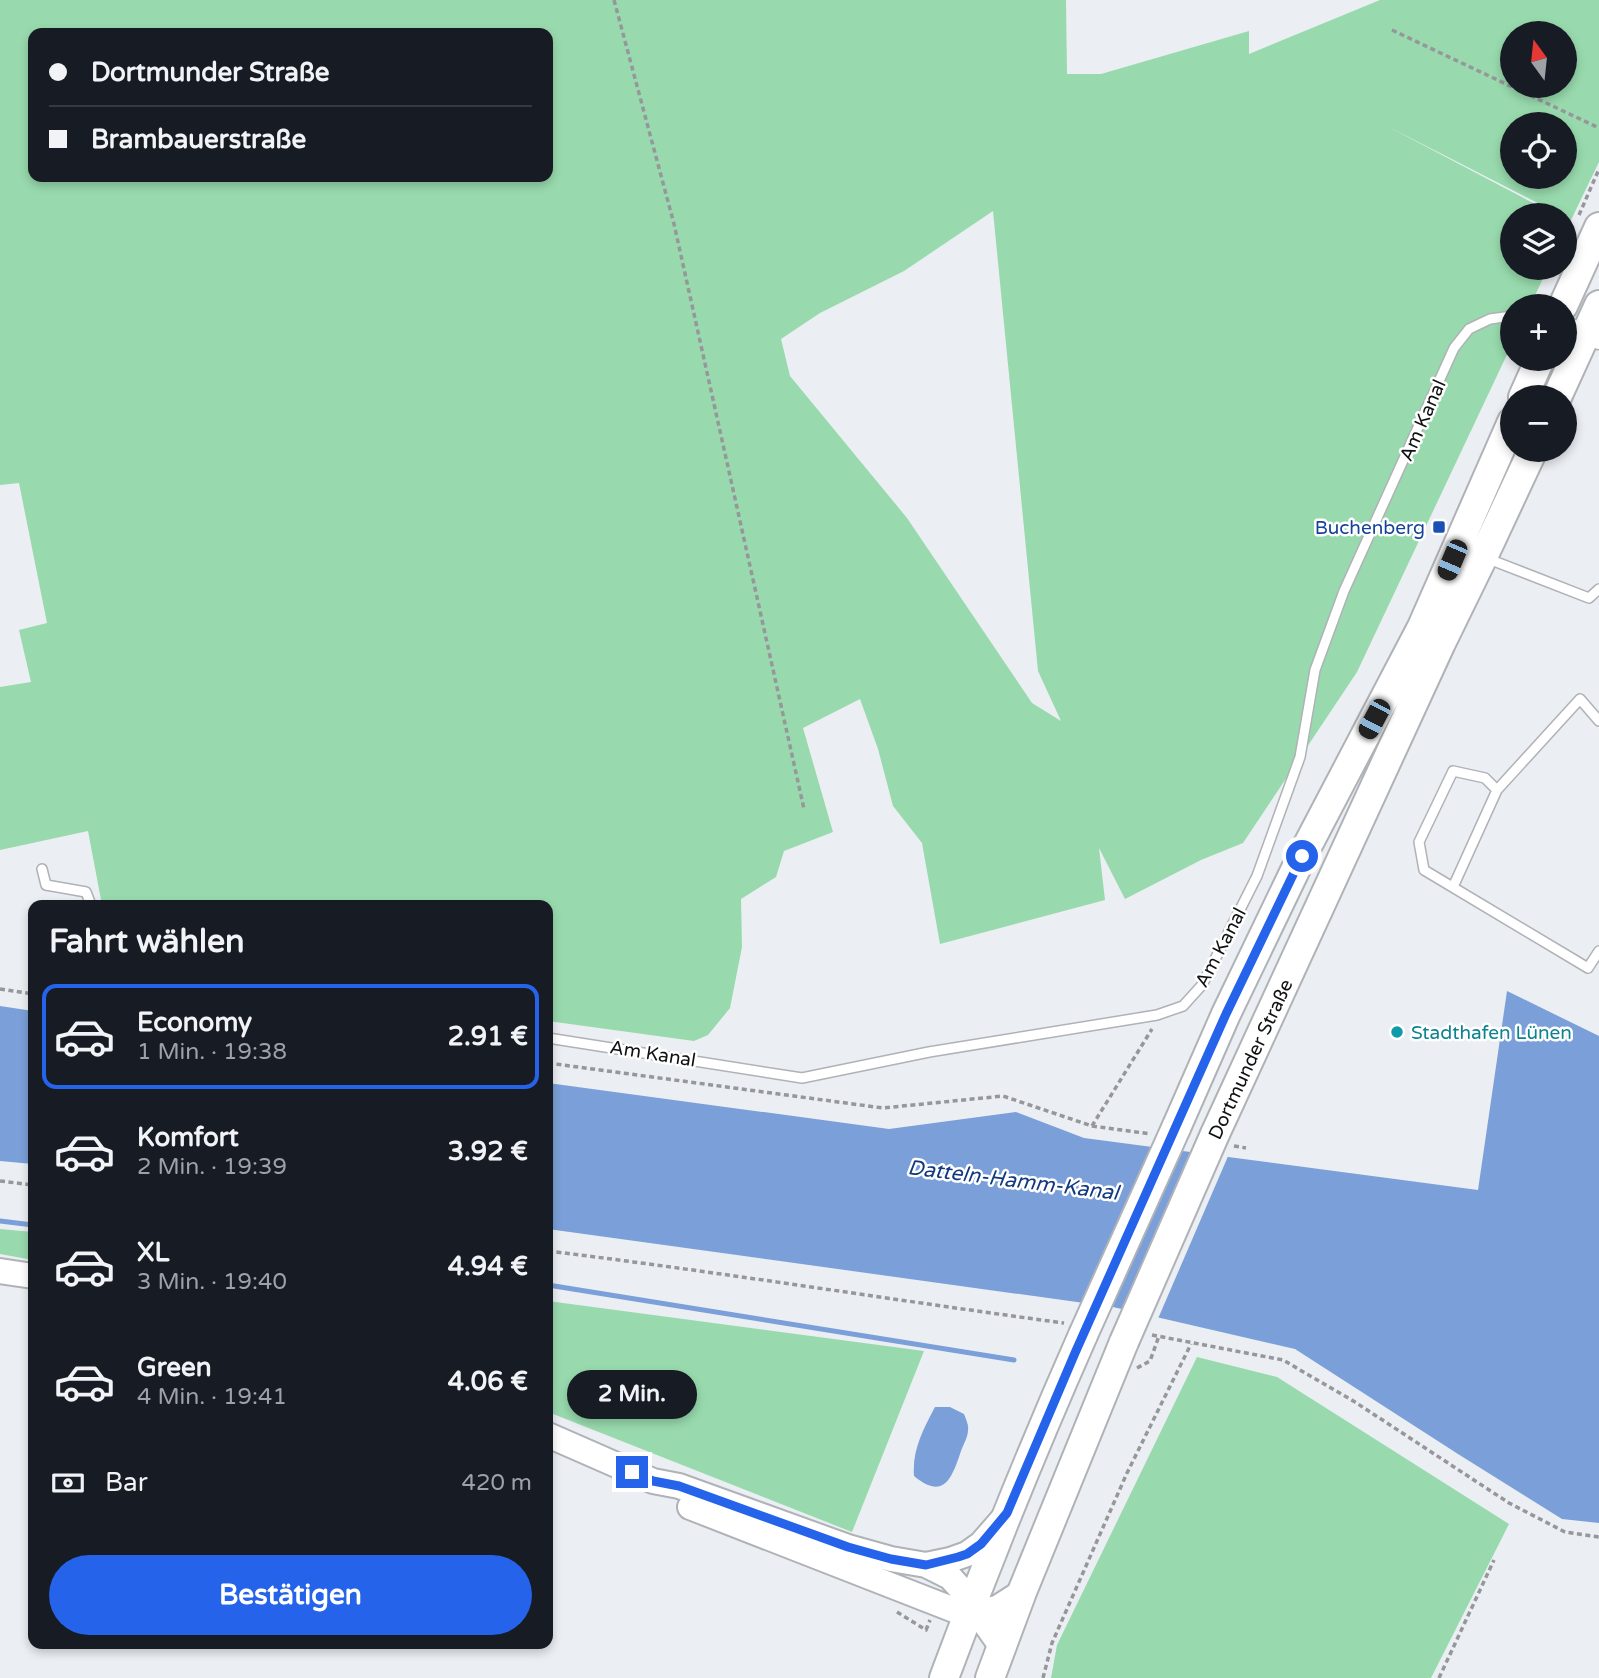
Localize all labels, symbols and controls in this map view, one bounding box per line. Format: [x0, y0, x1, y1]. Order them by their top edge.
north arrow [1500, 21, 1577, 98]
map controls [1500, 21, 1577, 462]
text: Dortmunder Straße [91, 57, 329, 88]
button: locate [1500, 112, 1577, 189]
text: Brambauerstraße [91, 124, 306, 155]
button: layers [1500, 203, 1577, 280]
button: + [1500, 294, 1577, 371]
street label: Am Kanal [1395, 376, 1451, 465]
button: − [1500, 385, 1577, 462]
place label: Buchenberg [1315, 517, 1425, 539]
marker: Buchenberg [1431, 519, 1447, 535]
car [1435, 537, 1470, 583]
car [1355, 696, 1394, 742]
route start [1286, 840, 1318, 872]
street label: Am Kanal [1191, 904, 1251, 991]
text: Fahrt wählen [49, 923, 245, 961]
street label: Dortmunder Straße [1204, 976, 1298, 1143]
icon: car [53, 1005, 116, 1068]
text: Economy [137, 1007, 252, 1038]
text: 2.91 € [448, 1021, 528, 1052]
place label: Stadthafen Lünen [1411, 1022, 1572, 1044]
marker: Stadthafen Lünen [1389, 1024, 1405, 1040]
street label: Am Kanal [608, 1036, 697, 1072]
text: 1 Min. · 19:38 [137, 1038, 287, 1066]
icon: car [53, 1120, 116, 1183]
text: Komfort [137, 1122, 239, 1153]
text: 3.92 € [448, 1136, 528, 1167]
text: 2 Min. · 19:39 [137, 1153, 287, 1181]
water label: Datteln-Hamm-Kanal [906, 1155, 1122, 1206]
icon: car [53, 1235, 116, 1298]
text: XL [137, 1237, 169, 1268]
text: 4.94 € [448, 1251, 528, 1282]
text: 3 Min. · 19:40 [137, 1268, 287, 1296]
icon: car [53, 1350, 116, 1413]
text: Green [137, 1352, 212, 1383]
text: 4.06 € [448, 1366, 528, 1397]
callout: 2 Min. [567, 1370, 697, 1420]
text: 2 Min. [598, 1380, 666, 1408]
text: 4 Min. · 19:41 [137, 1383, 287, 1411]
route end [616, 1456, 648, 1488]
icon: cash [49, 1464, 87, 1502]
text: Bar [105, 1467, 148, 1498]
text: 420 m [462, 1469, 532, 1497]
button: Bestätigen [49, 1555, 532, 1635]

